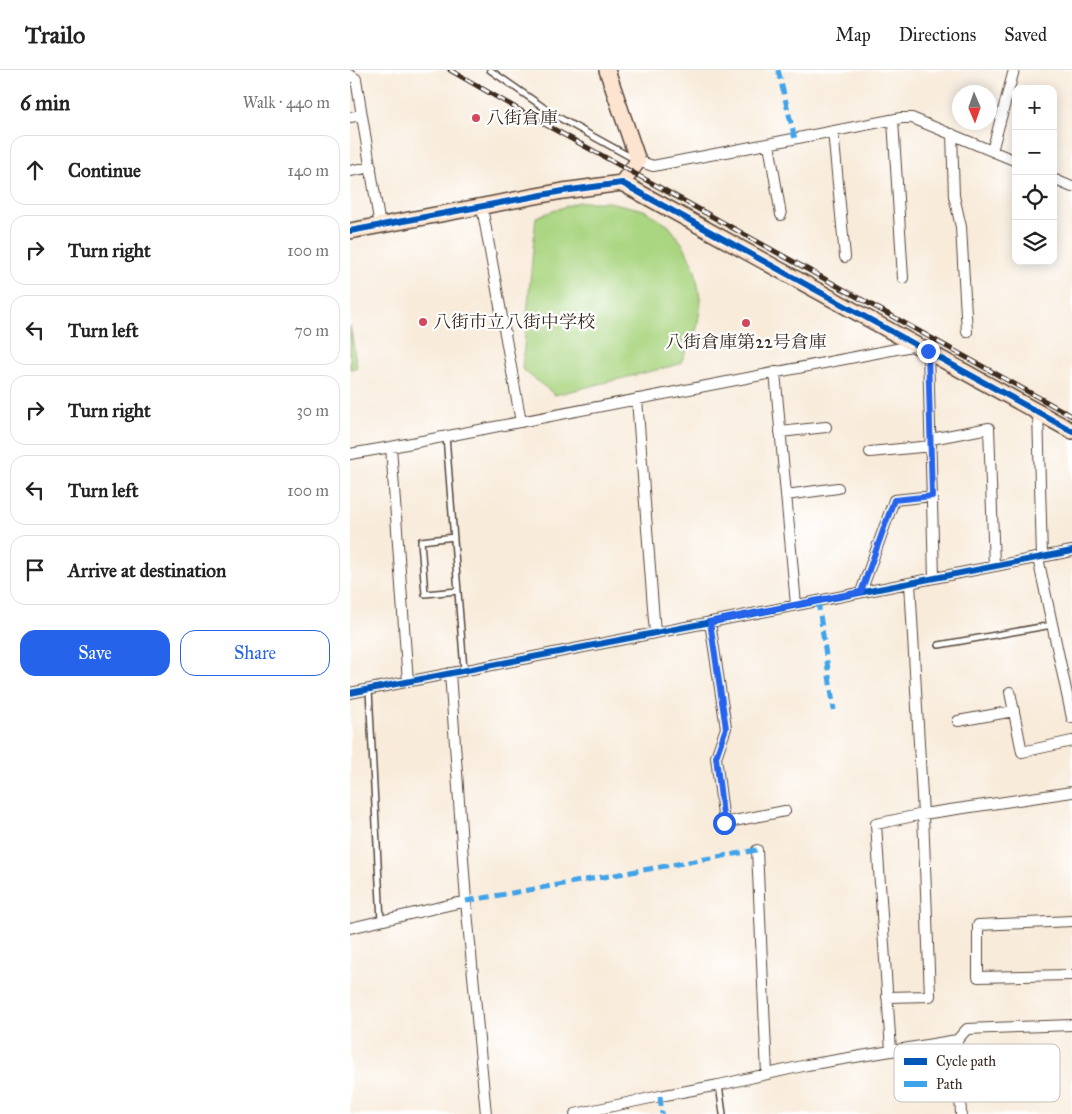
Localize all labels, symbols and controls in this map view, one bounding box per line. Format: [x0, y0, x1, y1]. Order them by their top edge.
text: Trailo [25, 20, 85, 50]
text: Map [835, 24, 871, 46]
text: Directions [899, 24, 976, 46]
text: Saved [1004, 24, 1047, 46]
north arrow [952, 85, 997, 130]
map controls [1012, 85, 1057, 265]
button: + [1012, 85, 1057, 130]
text: 6 min [20, 90, 70, 116]
text: Walk · 440 m [243, 93, 330, 112]
place label: 八街倉庫 [486, 107, 558, 129]
marker: 八街倉庫 [470, 112, 482, 124]
button: − [1012, 130, 1057, 175]
icon: ahead [21, 156, 49, 184]
text: Continue [68, 159, 141, 182]
text: 140 m [288, 161, 329, 180]
button: locate [1012, 175, 1057, 220]
button: layers [1012, 220, 1057, 265]
icon: right [21, 236, 49, 264]
text: Turn right [68, 239, 151, 262]
text: 100 m [287, 241, 329, 260]
place label: 八街市立八街中学校 [433, 311, 595, 333]
icon: left [21, 316, 49, 344]
marker: 八街市立八街中学校 [417, 316, 429, 328]
marker: 八街倉庫第22号倉庫 [740, 317, 752, 329]
text: Turn left [68, 319, 138, 342]
text: 70 m [294, 321, 329, 340]
place label: 八街倉庫第22号倉庫 [665, 331, 827, 353]
route end [917, 340, 940, 363]
icon: right [21, 396, 49, 424]
text: Turn right [68, 399, 151, 422]
text: 30 m [296, 401, 329, 420]
icon: left [21, 476, 49, 504]
text: Turn left [68, 479, 138, 502]
text: 100 m [287, 481, 329, 500]
icon: arrive [21, 556, 49, 584]
text: Arrive at destination [68, 559, 226, 582]
button: Save [20, 630, 170, 676]
button: Share [180, 630, 330, 676]
route start [713, 812, 736, 835]
legend [894, 1044, 1060, 1102]
text: Cycle path [936, 1053, 996, 1070]
text: Path [936, 1076, 963, 1093]

